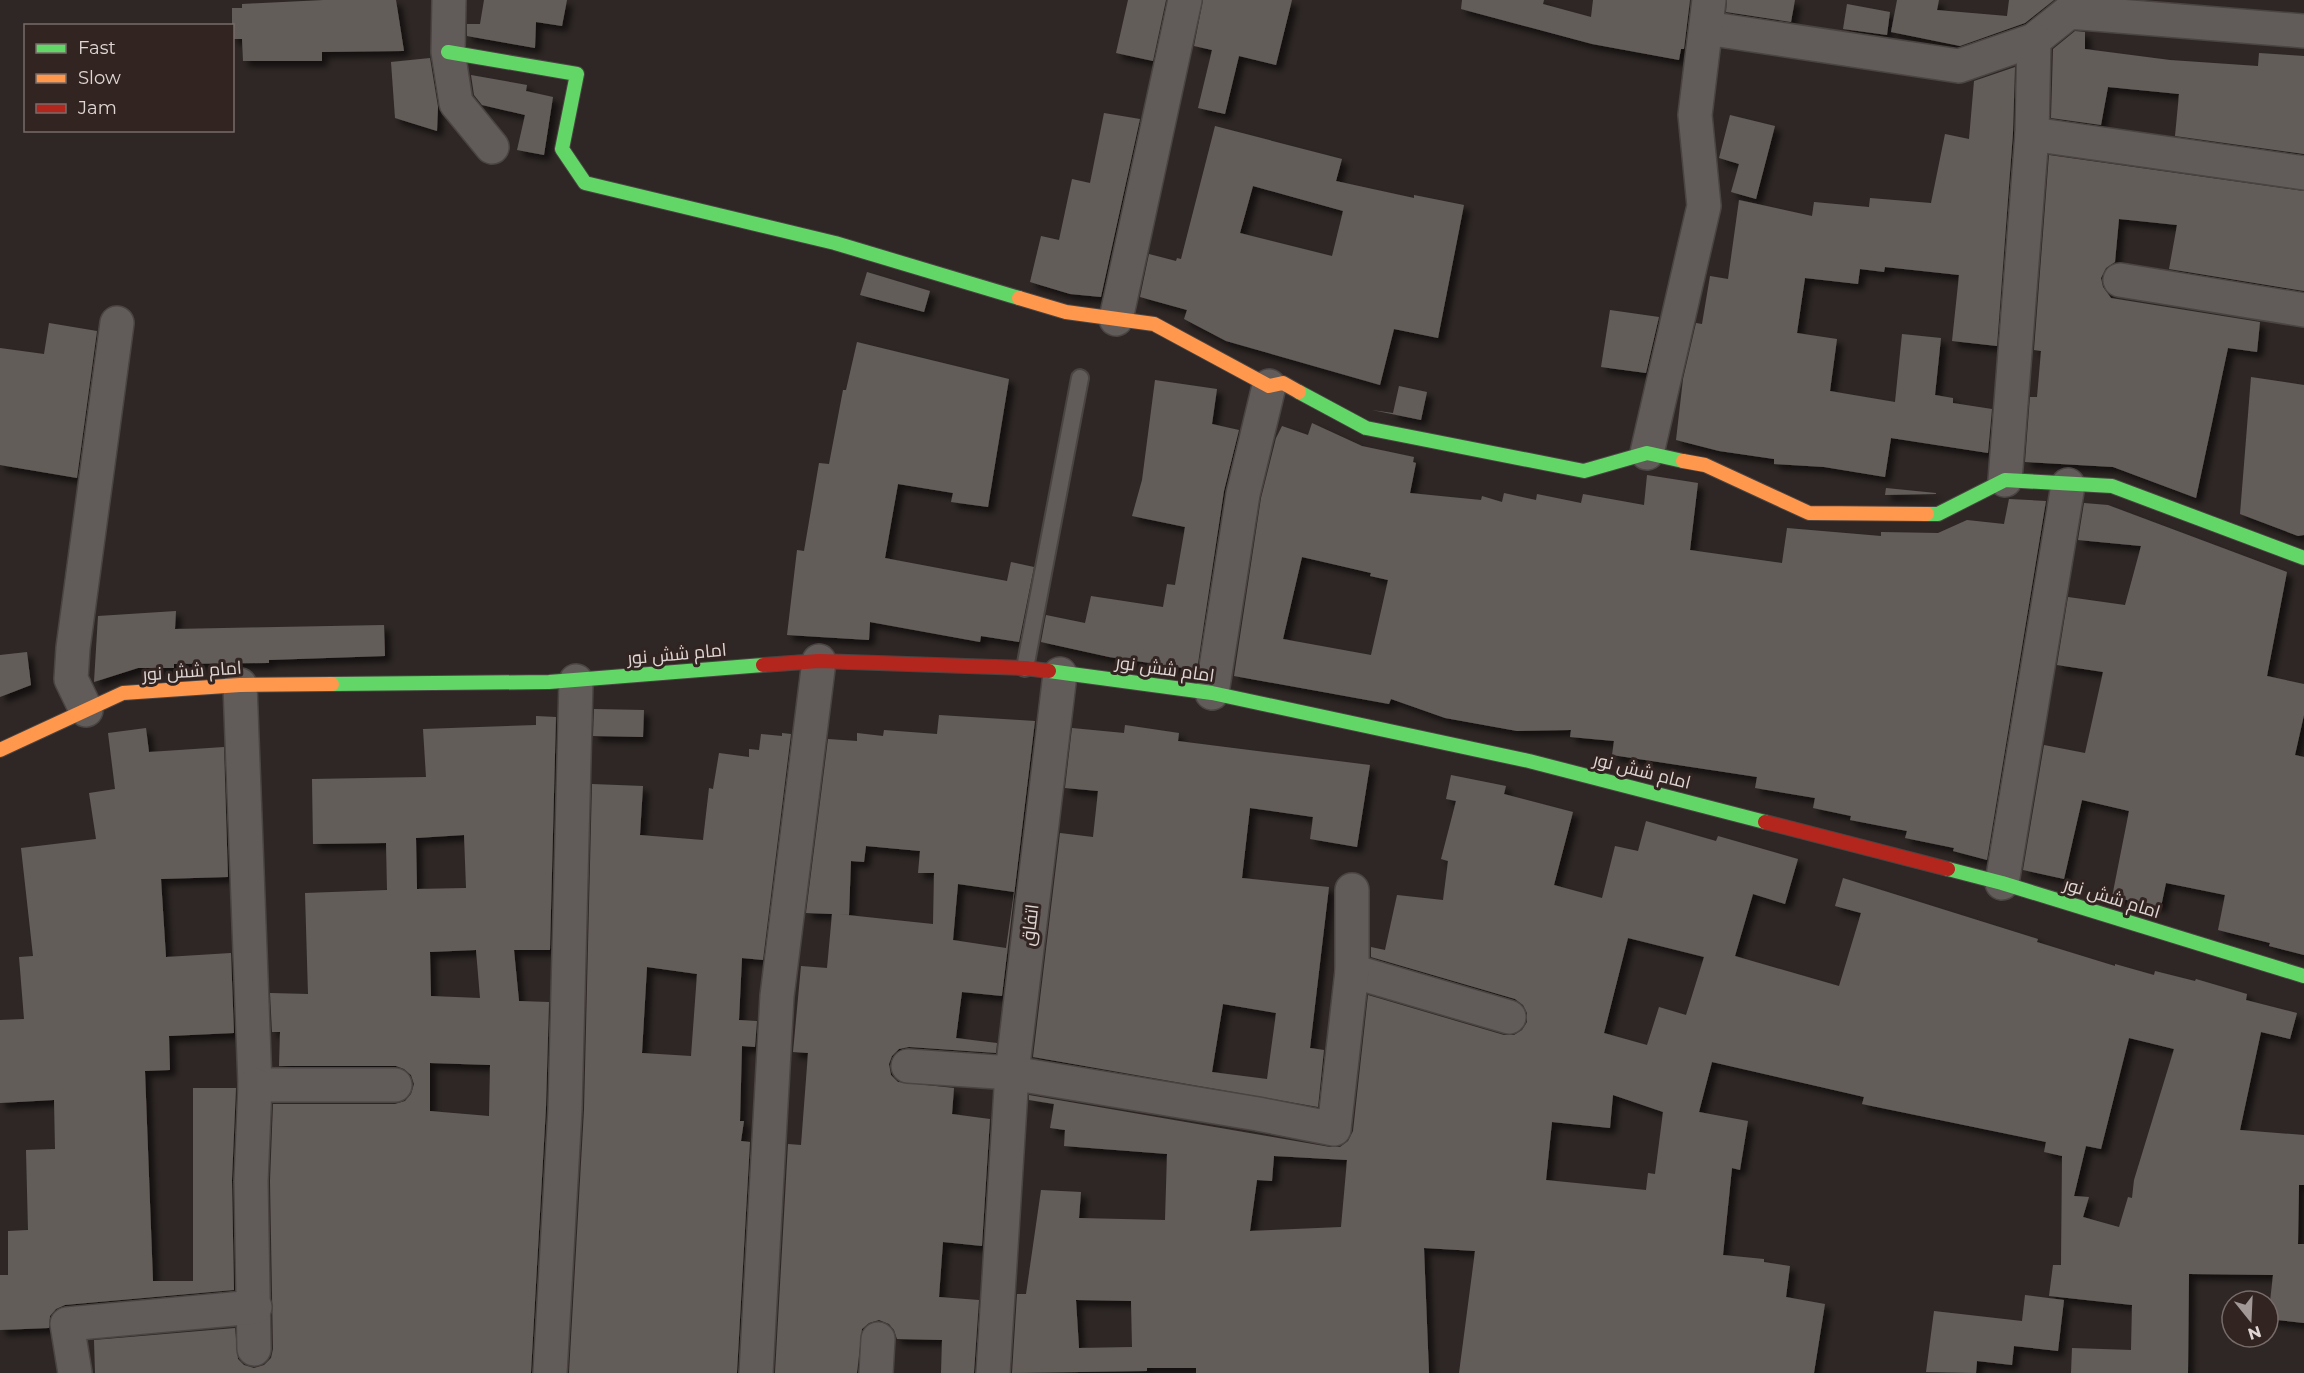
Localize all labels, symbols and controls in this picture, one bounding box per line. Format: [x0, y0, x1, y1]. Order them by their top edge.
legend [24, 24, 234, 132]
text: Fast [78, 37, 116, 59]
text: Slow [78, 67, 121, 89]
text: Jam [77, 97, 117, 119]
street label: امام شش نور [625, 639, 728, 670]
street label: امام شش نور [1113, 651, 1216, 688]
street label: امام شش نور [141, 657, 243, 687]
street label: امام شش نور [1590, 748, 1693, 795]
street label: امام شش نور [2060, 873, 2163, 924]
street label: اتفاق [1017, 903, 1044, 947]
north arrow [2220, 1289, 2280, 1349]
text: N [2245, 1322, 2264, 1344]

